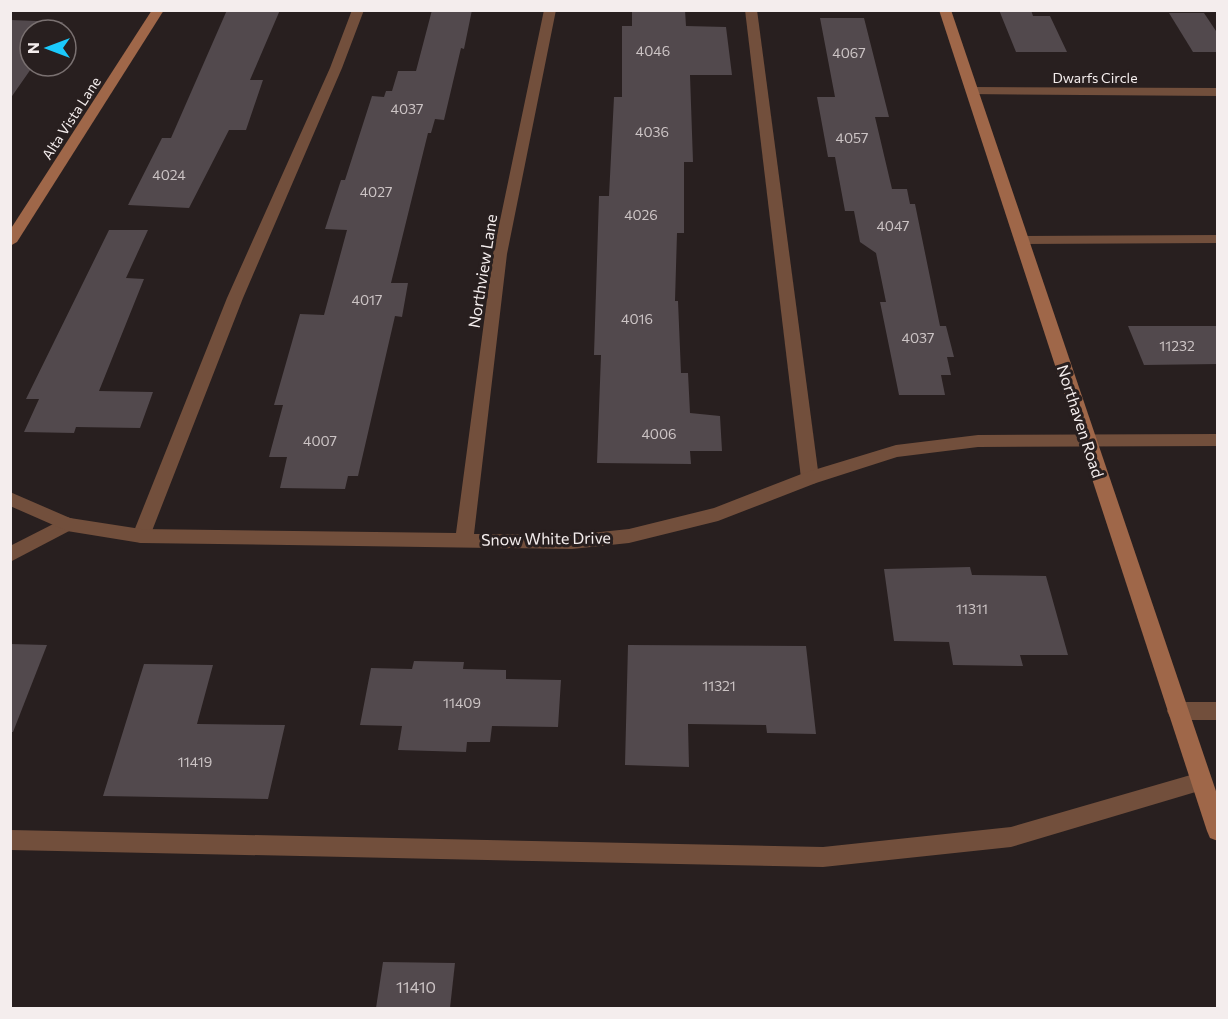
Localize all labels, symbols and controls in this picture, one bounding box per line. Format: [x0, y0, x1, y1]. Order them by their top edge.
north arrow [18, 18, 78, 78]
text: N [23, 42, 42, 54]
house number: 4046 [636, 42, 670, 59]
house number: 4067 [832, 44, 866, 61]
street label: Dwarfs Circle [1052, 69, 1138, 86]
street label: Alta Vista Lane [38, 74, 104, 162]
house number: 4037 [391, 100, 423, 117]
house number: 4036 [635, 123, 669, 140]
house number: 4057 [836, 129, 868, 146]
house number: 4024 [152, 166, 186, 183]
house number: 4027 [360, 183, 392, 200]
house number: 4026 [624, 206, 658, 223]
street label: Northview Lane [464, 213, 500, 329]
house number: 4047 [876, 217, 910, 234]
house number: 4017 [352, 291, 382, 308]
house number: 4016 [621, 310, 653, 327]
house number: 4037 [902, 329, 934, 346]
house number: 11232 [1159, 337, 1195, 354]
street label: Northaven Road [1054, 362, 1108, 480]
house number: 4006 [641, 425, 677, 442]
house number: 4007 [303, 432, 337, 449]
street label: Snow White Drive [481, 527, 611, 549]
house number: 11311 [956, 600, 988, 617]
house number: 11321 [702, 677, 736, 694]
house number: 11409 [443, 694, 481, 711]
house number: 11419 [178, 753, 212, 770]
house number: 11410 [396, 977, 436, 996]

